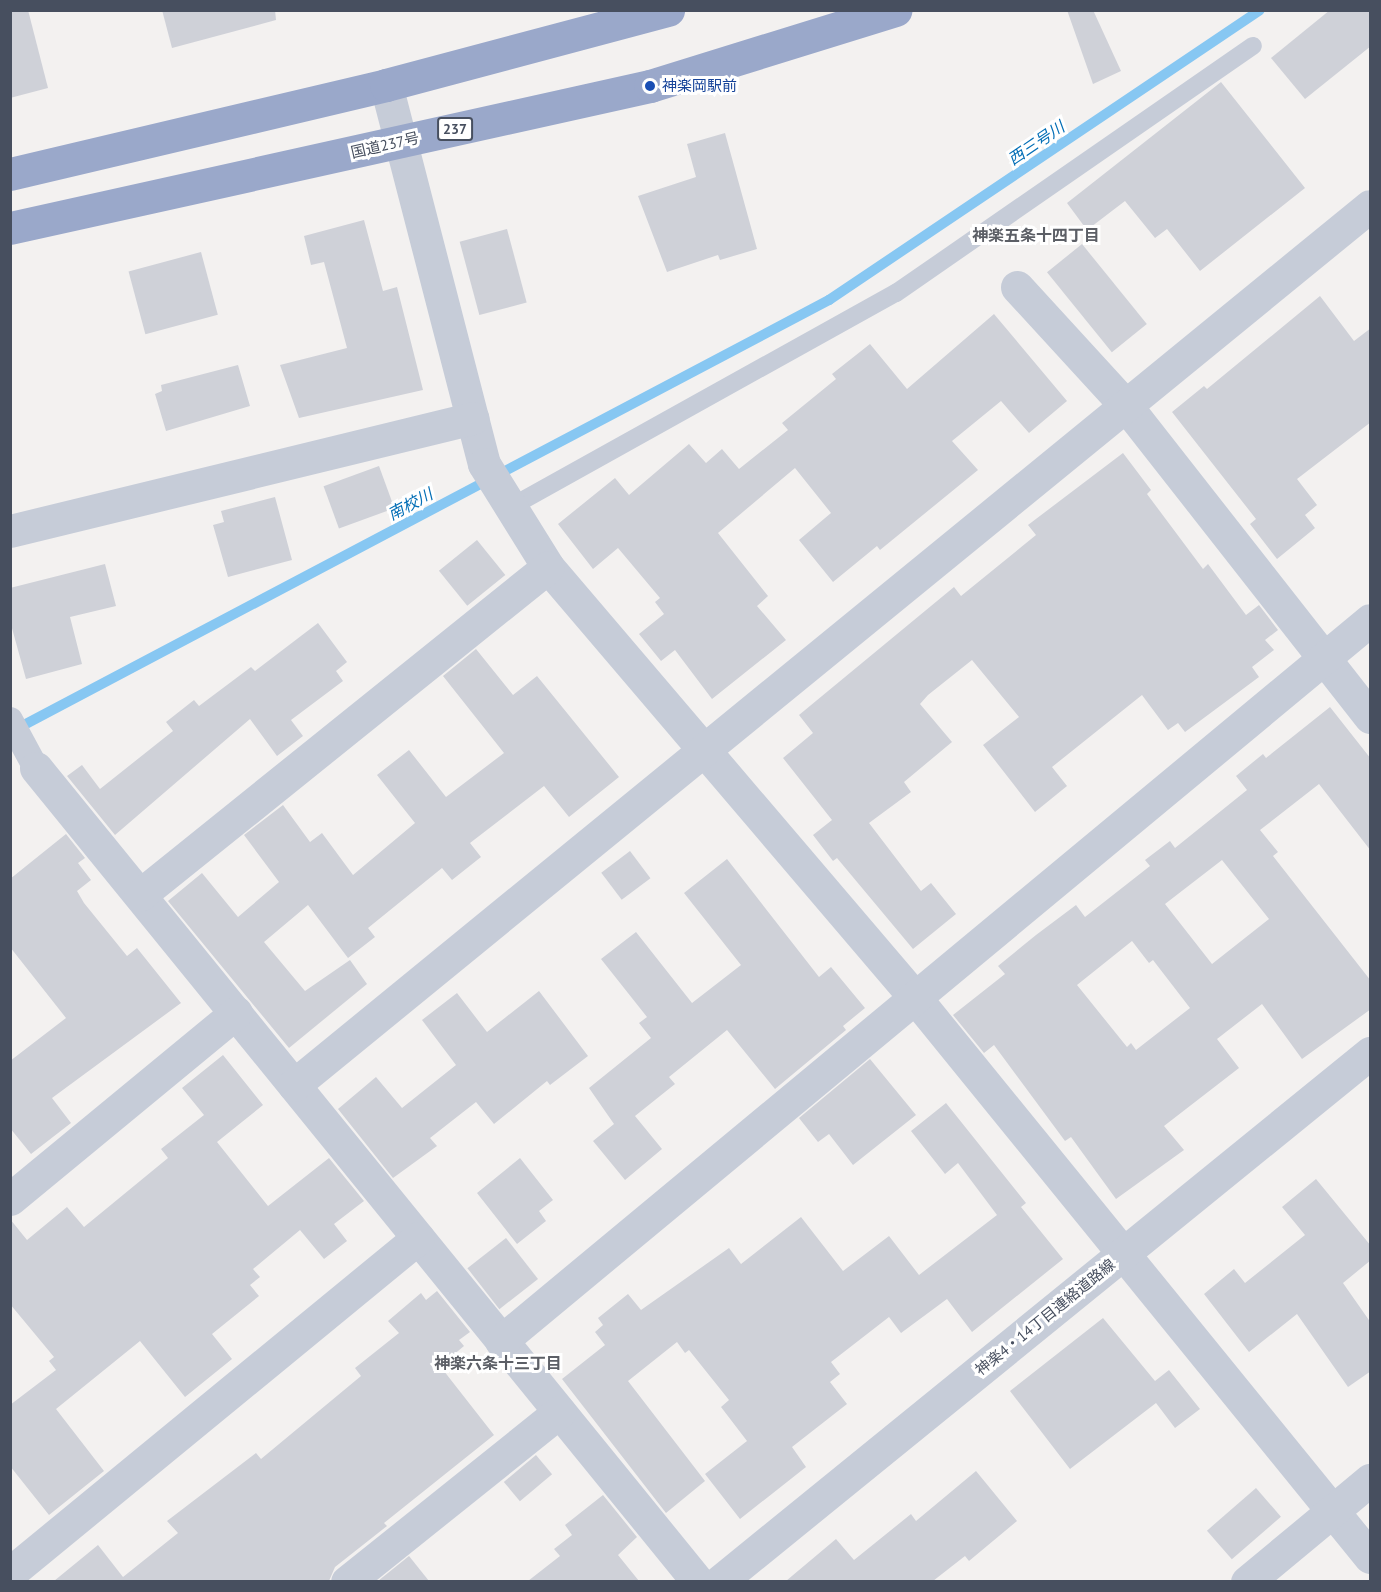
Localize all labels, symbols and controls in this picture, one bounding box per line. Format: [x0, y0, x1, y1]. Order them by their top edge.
place label: 神楽岡駅前 [662, 77, 737, 95]
marker: 神楽岡駅前 [643, 79, 657, 93]
water label: 西三号川 [1004, 117, 1068, 169]
road number: 237 [437, 118, 473, 140]
street label: 国道237号 [349, 128, 421, 162]
district label: 神楽五条十四丁目 [972, 225, 1100, 245]
water label: 南校川 [384, 484, 436, 524]
street label: 神楽4・14丁目連絡道路線 [972, 1255, 1118, 1379]
district label: 神楽六条十三丁目 [434, 1353, 562, 1373]

